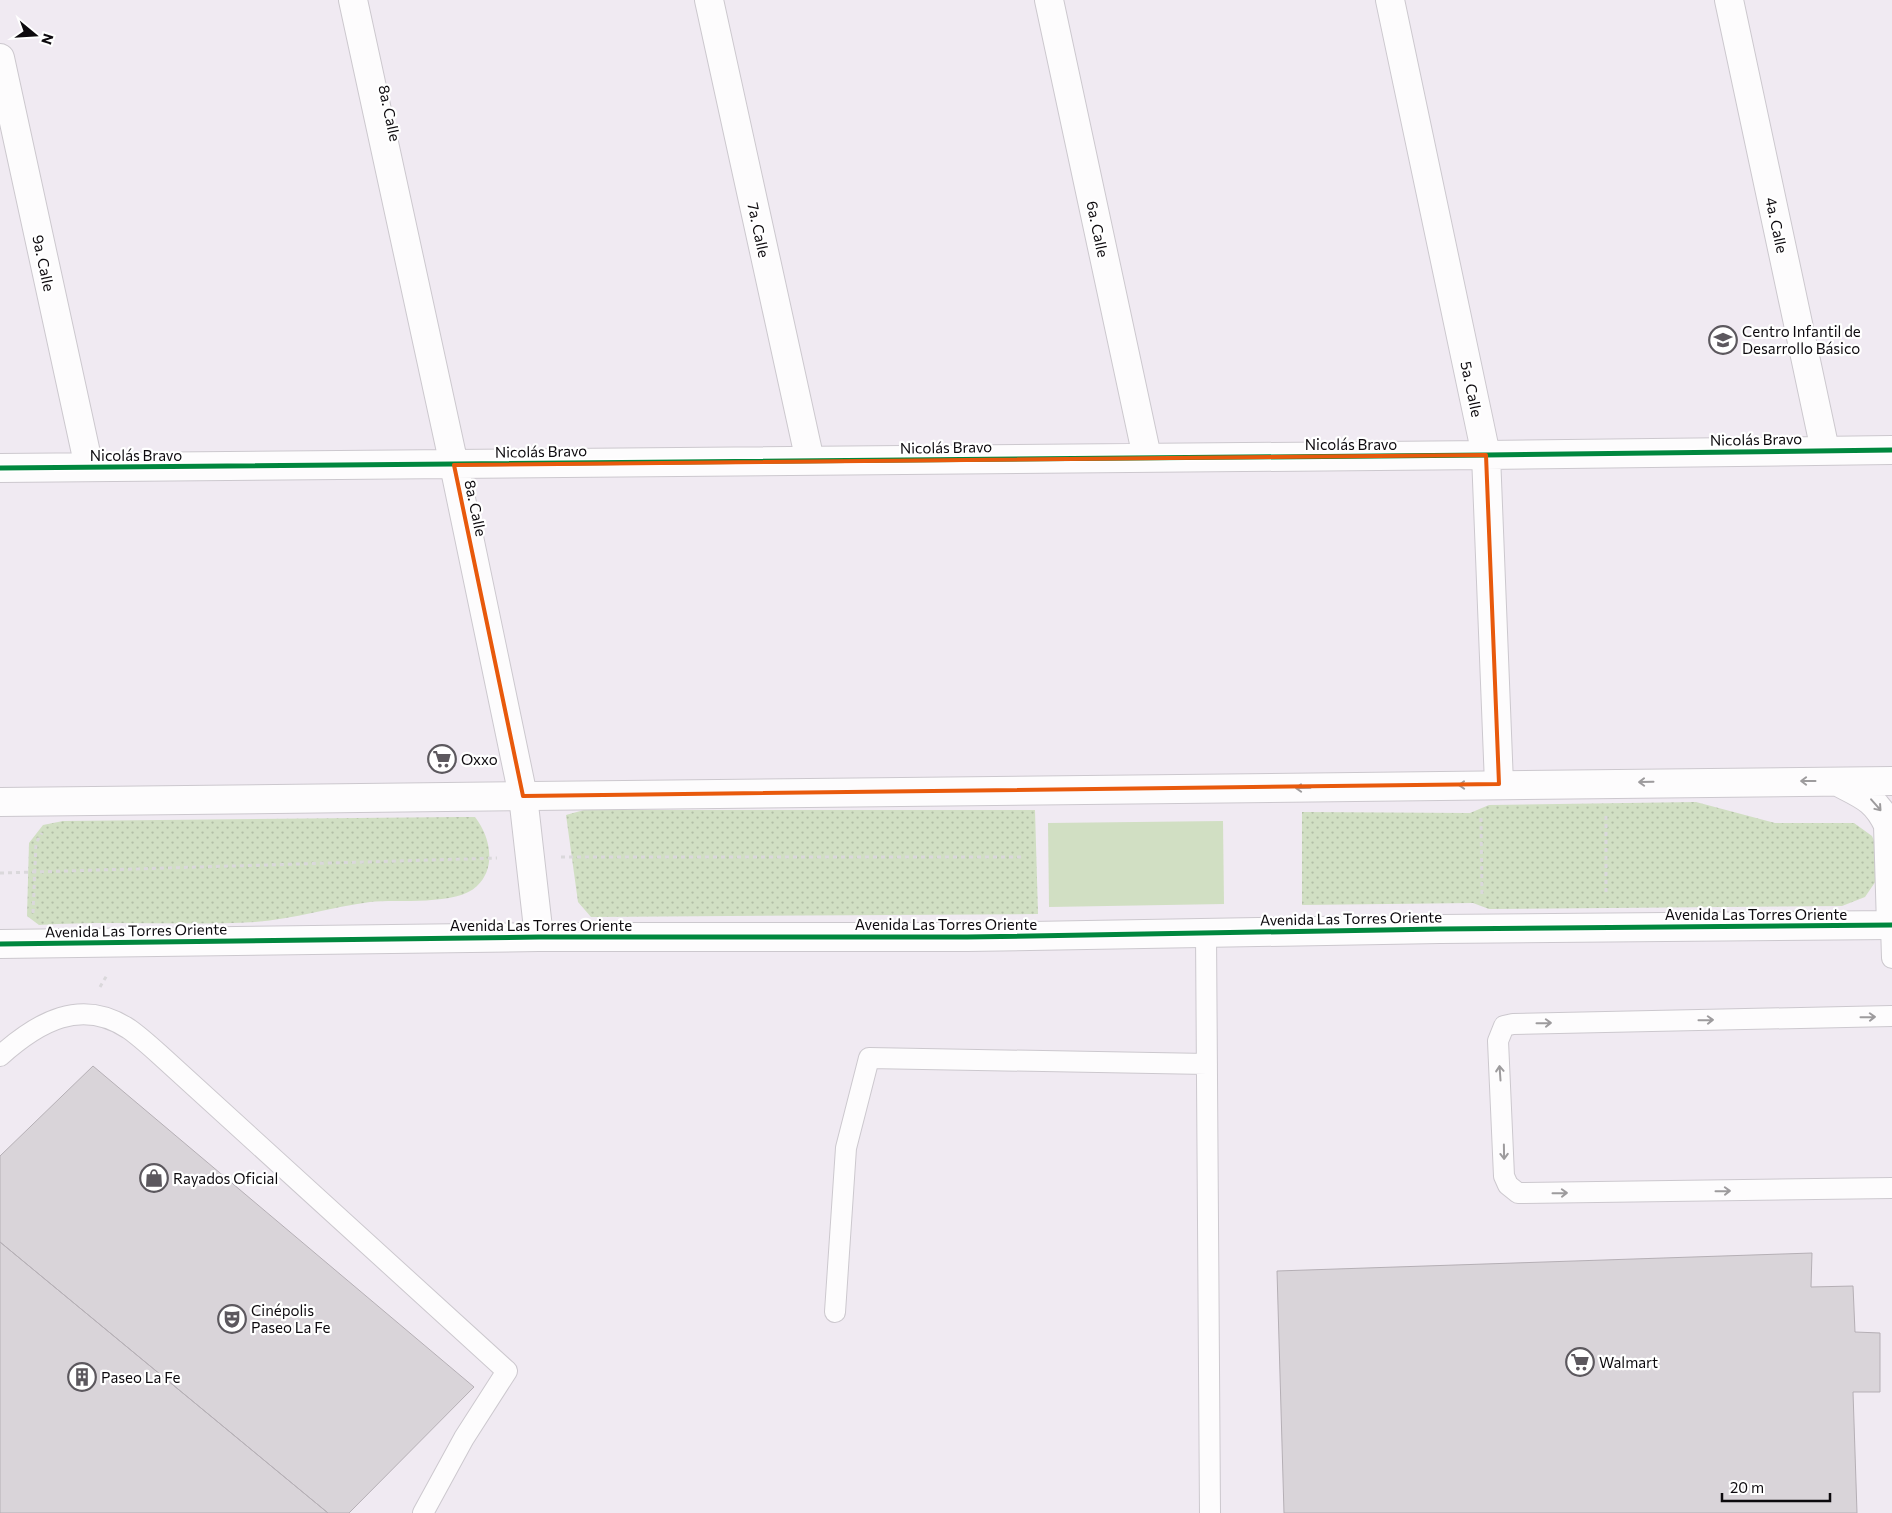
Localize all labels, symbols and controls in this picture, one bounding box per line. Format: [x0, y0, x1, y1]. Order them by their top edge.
north arrow [10, 10, 60, 60]
text: N [38, 32, 58, 47]
street label: 8a. Calle [375, 83, 405, 143]
street label: 4a. Calle [1762, 195, 1792, 255]
street label: 6a. Calle [1083, 199, 1113, 259]
street label: 7a. Calle [744, 201, 774, 259]
street label: 9a. Calle [29, 233, 59, 293]
place label: Centro Infantil de Desarrollo Básico [1742, 322, 1861, 357]
school or university icon: Centro Infantil de Desarrollo Básico [1708, 325, 1738, 355]
street label: 5a. Calle [1457, 359, 1487, 419]
street label: Nicolás Bravo [1710, 429, 1802, 449]
street label: Nicolás Bravo [1305, 435, 1397, 453]
street label: Nicolás Bravo [900, 437, 992, 457]
street label: Nicolás Bravo [495, 441, 587, 461]
street label: Nicolás Bravo [90, 446, 182, 464]
street label: 8a. Calle [461, 478, 491, 538]
supermarket icon: Oxxo [427, 744, 457, 774]
place label: Oxxo [461, 750, 498, 768]
one-way arrow [1801, 776, 1817, 786]
one-way arrow [1638, 777, 1654, 787]
one-way arrow [1458, 780, 1474, 790]
one-way arrow [1296, 783, 1312, 793]
one-way arrow [1870, 799, 1882, 812]
street label: Avenida Las Torres Oriente [1665, 905, 1847, 923]
street label: Avenida Las Torres Oriente [1260, 907, 1442, 929]
street label: Avenida Las Torres Oriente [855, 915, 1037, 933]
street label: Avenida Las Torres Oriente [450, 916, 632, 934]
street label: Avenida Las Torres Oriente [45, 919, 227, 941]
one-way arrow [1860, 1012, 1876, 1022]
one-way arrow [1698, 1015, 1714, 1025]
one-way arrow [1535, 1019, 1551, 1028]
one-way arrow [1495, 1065, 1505, 1081]
one-way arrow [1499, 1144, 1508, 1160]
shop icon: Rayados Oficial [139, 1163, 169, 1193]
place label: Rayados Oficial [173, 1169, 278, 1187]
one-way arrow [1714, 1186, 1731, 1196]
one-way arrow [1552, 1188, 1568, 1198]
place label: Cinépolis Paseo La Fe [251, 1301, 330, 1336]
theatre icon: Cinépolis Paseo La Fe [217, 1304, 247, 1334]
supermarket icon: Walmart [1565, 1347, 1595, 1377]
place label: Walmart [1599, 1353, 1658, 1371]
building icon: Paseo La Fe [67, 1362, 97, 1392]
place label: Paseo La Fe [101, 1368, 180, 1386]
scale bar [1722, 1470, 1830, 1502]
text: 20 m [1730, 1478, 1764, 1496]

